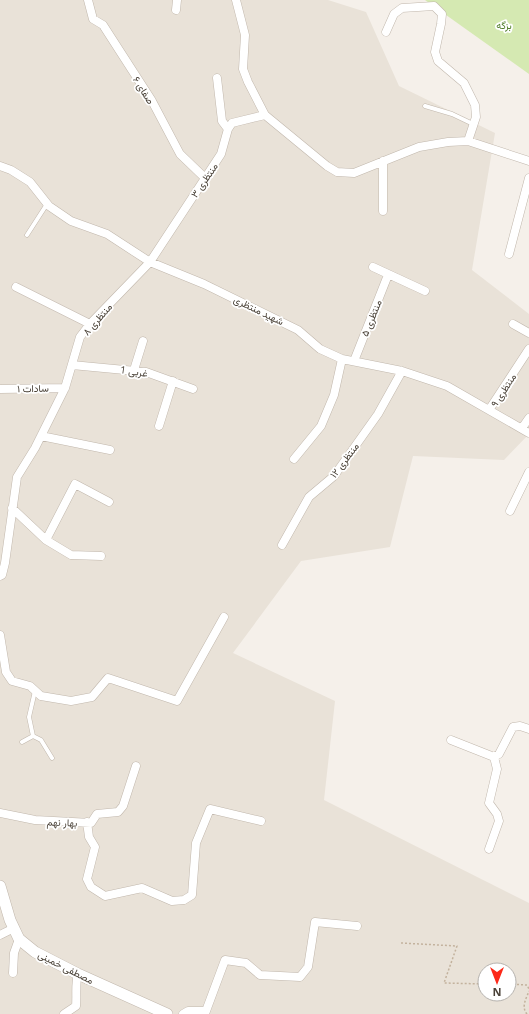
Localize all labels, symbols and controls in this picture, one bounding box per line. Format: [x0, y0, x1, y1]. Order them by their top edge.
park label: بزگه [496, 18, 512, 32]
street label: صفای ۶ [130, 73, 158, 107]
street label: منتظری ۳ [187, 160, 221, 200]
street label: شهید منتظری [231, 292, 287, 328]
street label: منتظری ۵ [357, 298, 385, 338]
street label: منتظری ۸ [79, 300, 115, 338]
street label: غربی 1 [119, 362, 149, 380]
street label: منتظری ۹ [487, 371, 519, 409]
street label: سادات ۱ [17, 381, 49, 395]
street label: منتظری ۱۲ [326, 440, 362, 480]
street label: بهار نهم [46, 814, 78, 830]
street label: مصطفی خمینی [36, 947, 96, 987]
north arrow [477, 962, 517, 1002]
text: N [493, 985, 501, 1000]

